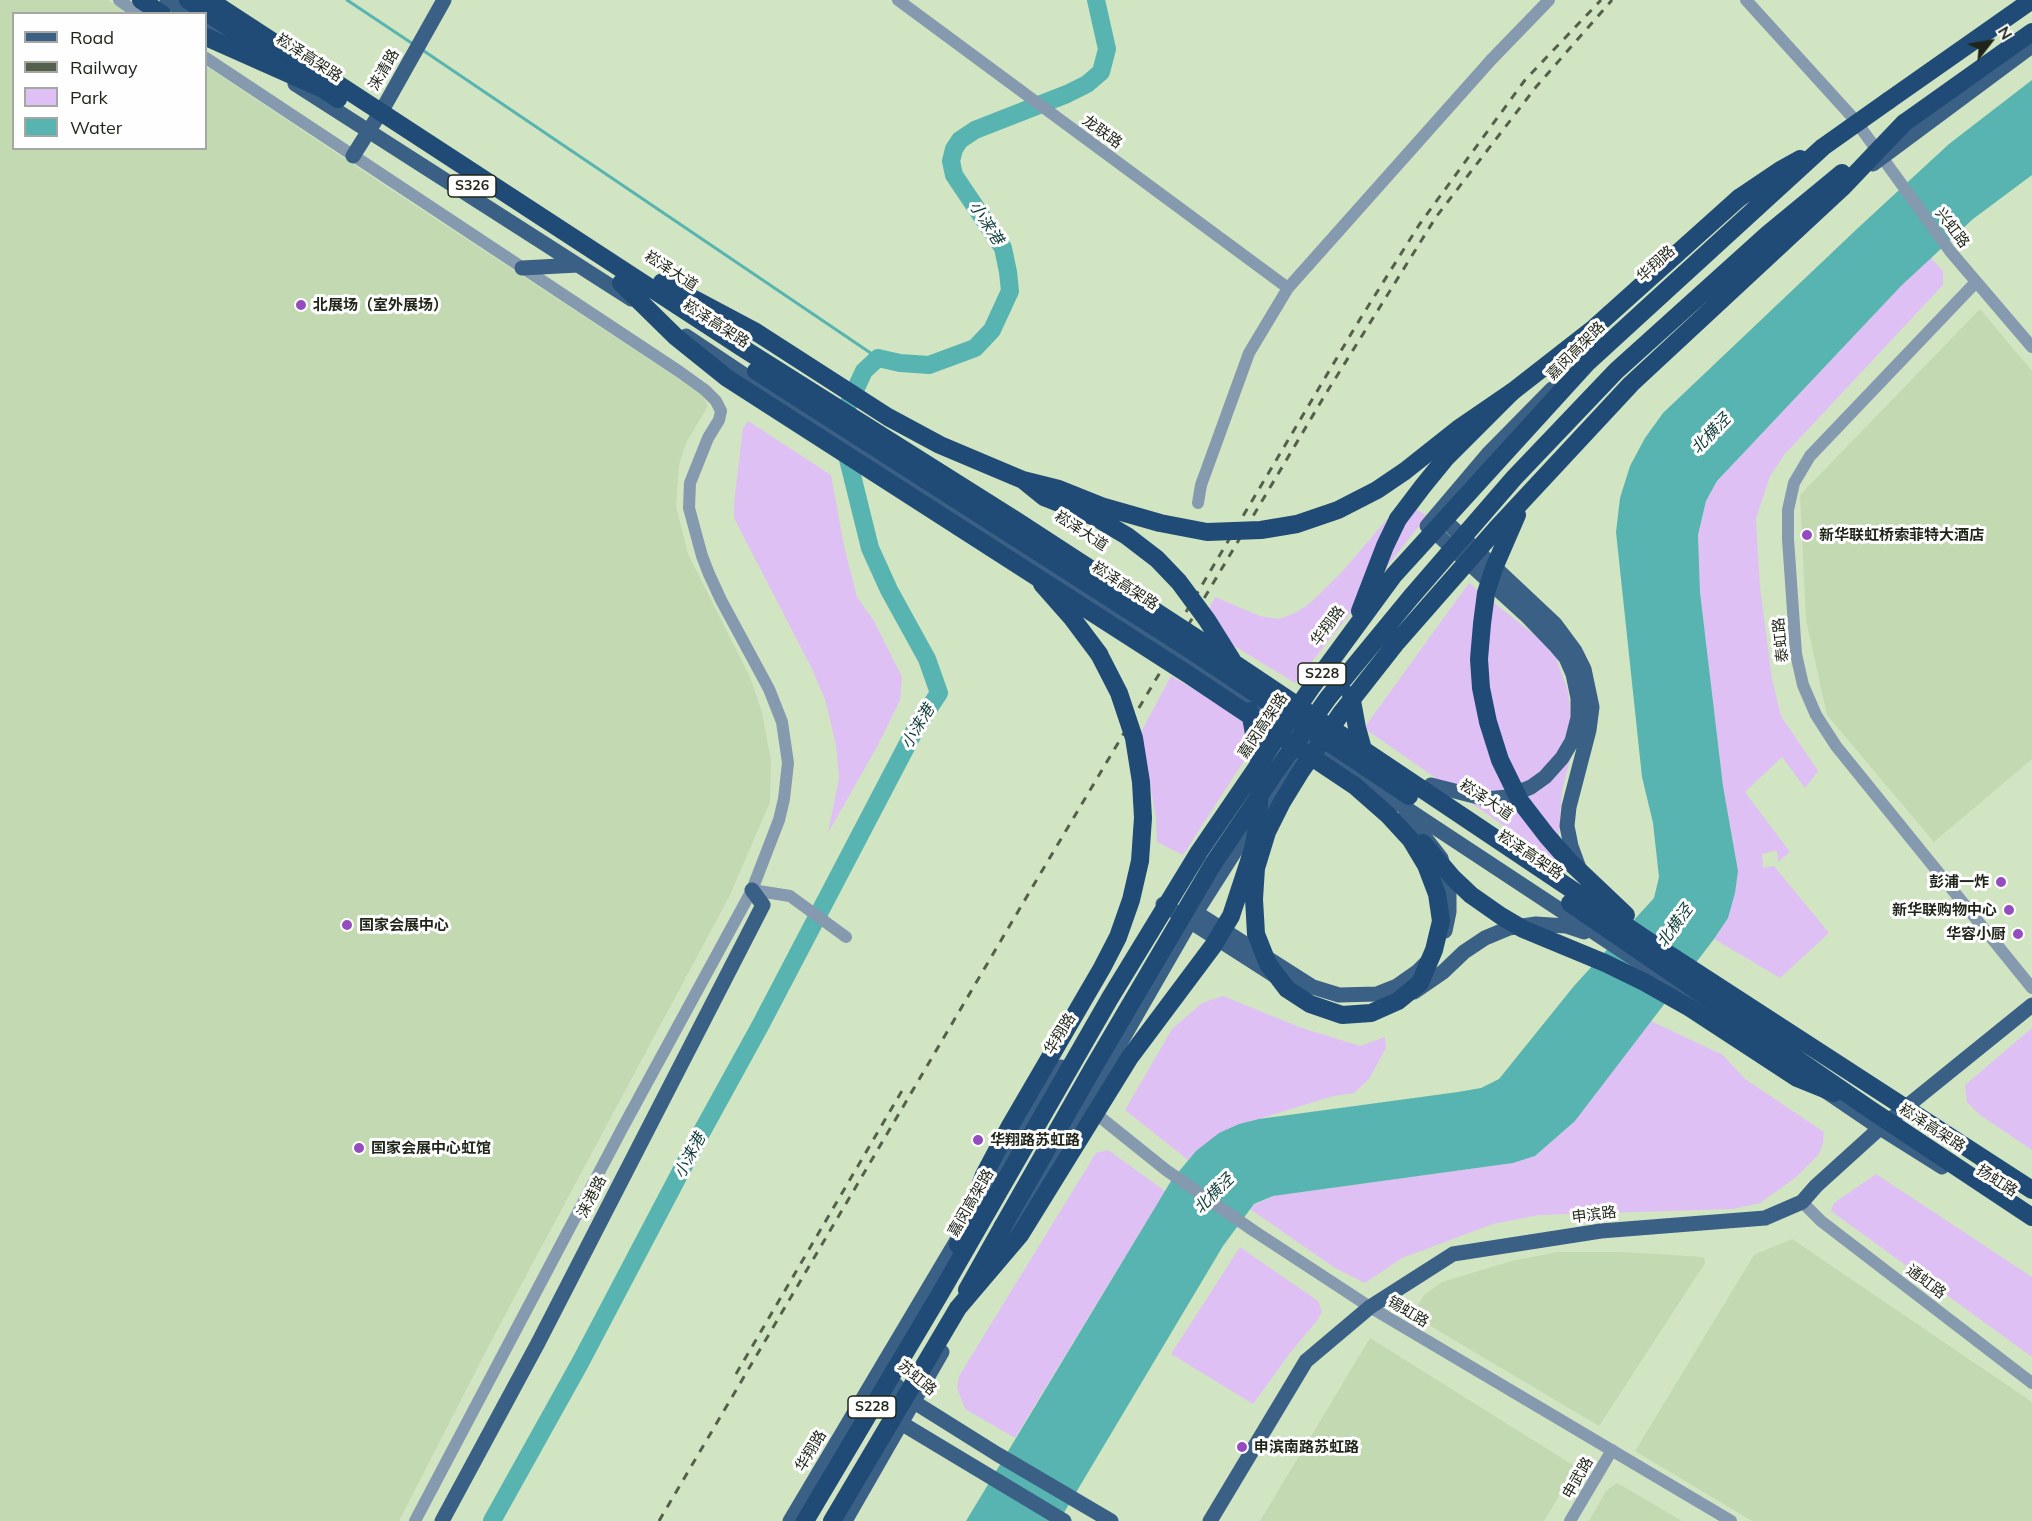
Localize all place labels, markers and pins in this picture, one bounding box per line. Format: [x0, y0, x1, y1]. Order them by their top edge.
place label: 北展场（室外展场） [313, 296, 448, 314]
marker: 北展场（室外展场） [294, 298, 308, 312]
place label: 新华联虹桥索菲特大酒店 [1819, 526, 1984, 544]
marker: 新华联虹桥索菲特大酒店 [1800, 528, 1814, 542]
place label: 彭浦一炸 [1929, 873, 1989, 891]
marker: 彭浦一炸 [1994, 875, 2008, 889]
place label: 新华联购物中心 [1892, 901, 1997, 919]
marker: 新华联购物中心 [2002, 903, 2016, 917]
place label: 国家会展中心 [359, 916, 449, 934]
marker: 国家会展中心 [340, 918, 354, 932]
place label: 华容小厨 [1946, 925, 2006, 943]
marker: 华容小厨 [2011, 927, 2025, 941]
place label: 华翔路苏虹路 [990, 1131, 1080, 1149]
marker: 华翔路苏虹路 [971, 1133, 985, 1147]
place label: 国家会展中心虹馆 [371, 1139, 491, 1157]
marker: 国家会展中心虹馆 [352, 1141, 366, 1155]
place label: 申滨南路苏虹路 [1254, 1438, 1359, 1456]
marker: 申滨南路苏虹路 [1235, 1440, 1249, 1454]

